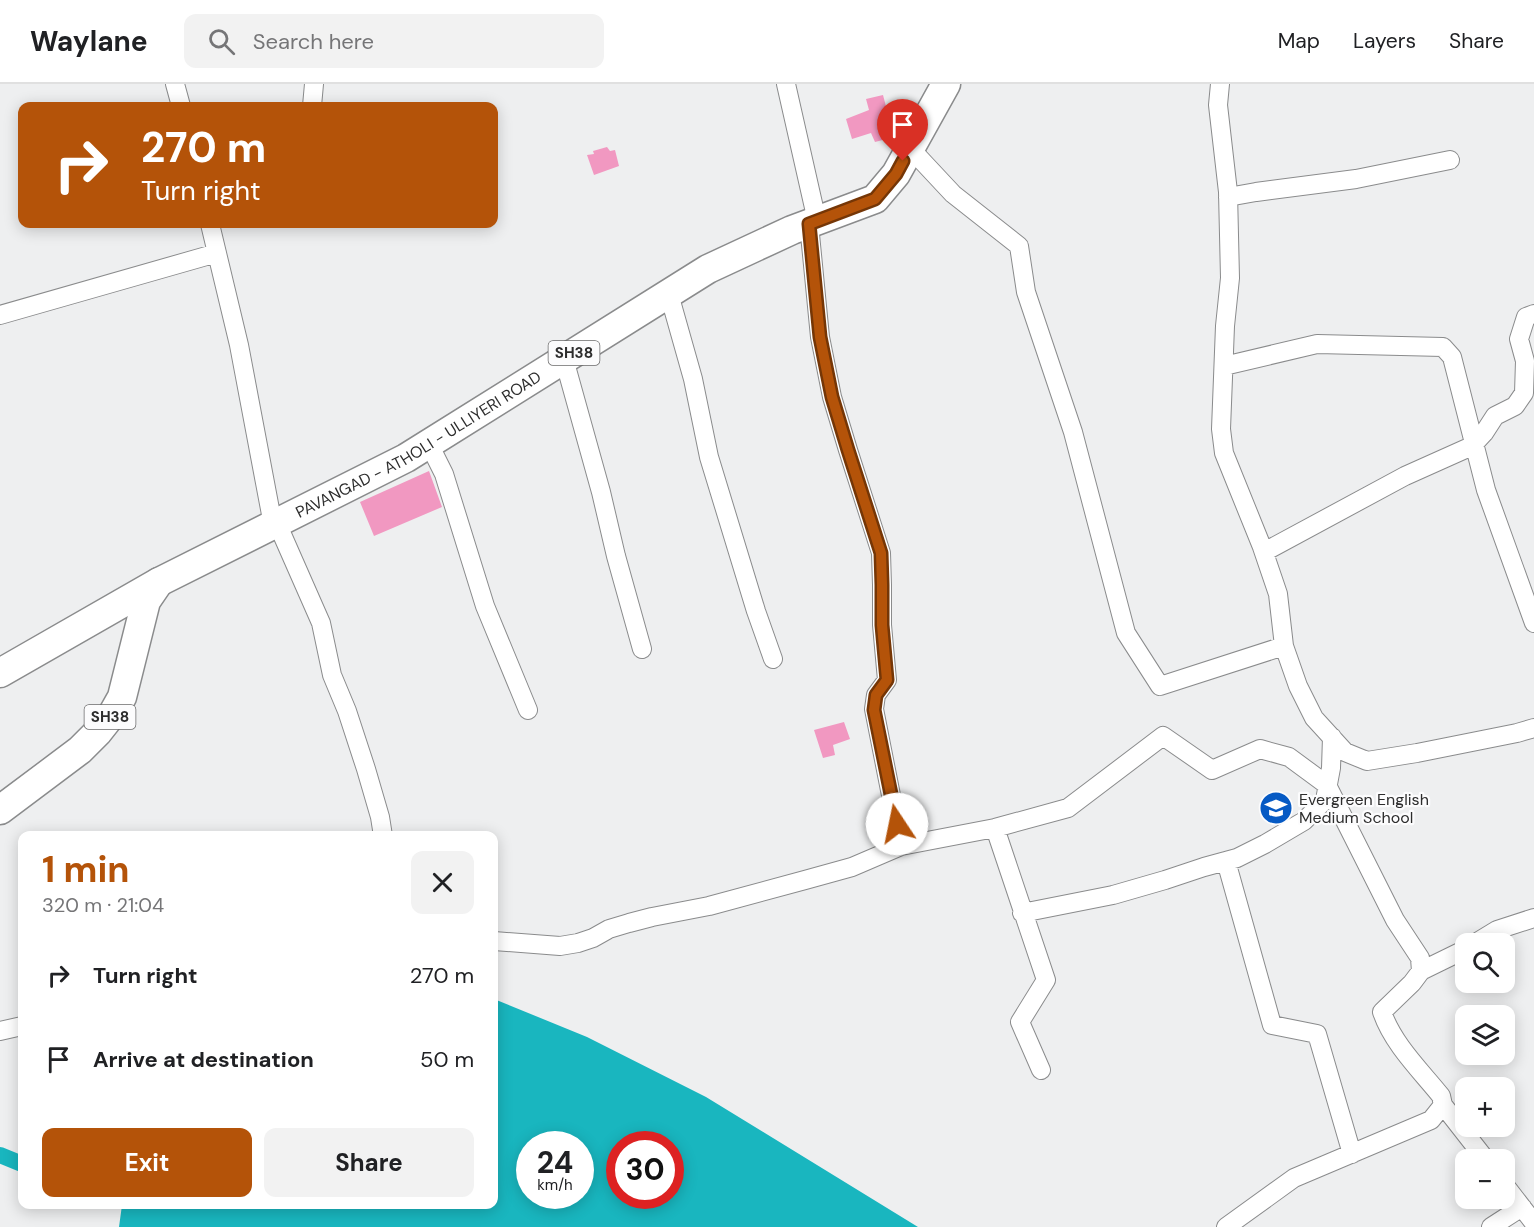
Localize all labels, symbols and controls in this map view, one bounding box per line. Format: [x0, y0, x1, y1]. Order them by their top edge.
search box [184, 14, 604, 68]
text: Waylane [30, 23, 148, 60]
icon: search [205, 25, 238, 58]
text: Search here [253, 27, 374, 56]
text: Map [1278, 27, 1320, 55]
text: Layers [1353, 27, 1416, 55]
text: Share [1449, 27, 1504, 55]
pin [877, 99, 928, 161]
icon: arrive [886, 108, 919, 141]
text: 270 m [141, 120, 266, 175]
icon: right [42, 126, 120, 204]
text: Turn right [141, 173, 261, 208]
road number: SH38 [548, 341, 600, 365]
street label: PAVANGAD - ATHOLI - ULLIYERI ROAD [292, 366, 545, 522]
road number: SH38 [84, 705, 136, 729]
place label: Evergreen English Medium School [1299, 789, 1429, 828]
school or university icon: Evergreen English Medium School [1258, 790, 1294, 826]
position arrow [865, 792, 929, 856]
text: 1 min [42, 846, 130, 893]
button: close [411, 851, 474, 914]
text: 320 m · 21:04 [42, 892, 164, 918]
map controls [1455, 933, 1515, 1209]
button: search [1455, 933, 1515, 993]
icon: right [42, 959, 75, 992]
text: Turn right [93, 961, 198, 990]
text: 270 m [410, 961, 474, 990]
button: layers [1455, 1005, 1515, 1065]
icon: arrive [42, 1043, 75, 1076]
text: Arrive at destination [93, 1045, 314, 1074]
text: 50 m [420, 1045, 474, 1074]
button: + [1455, 1077, 1515, 1137]
button: Exit [42, 1128, 252, 1197]
button: Share [264, 1128, 474, 1197]
speed limit sign: 30 [606, 1131, 684, 1209]
text: 24 [537, 1143, 573, 1182]
button: − [1455, 1149, 1515, 1209]
text: km/h [537, 1175, 573, 1195]

